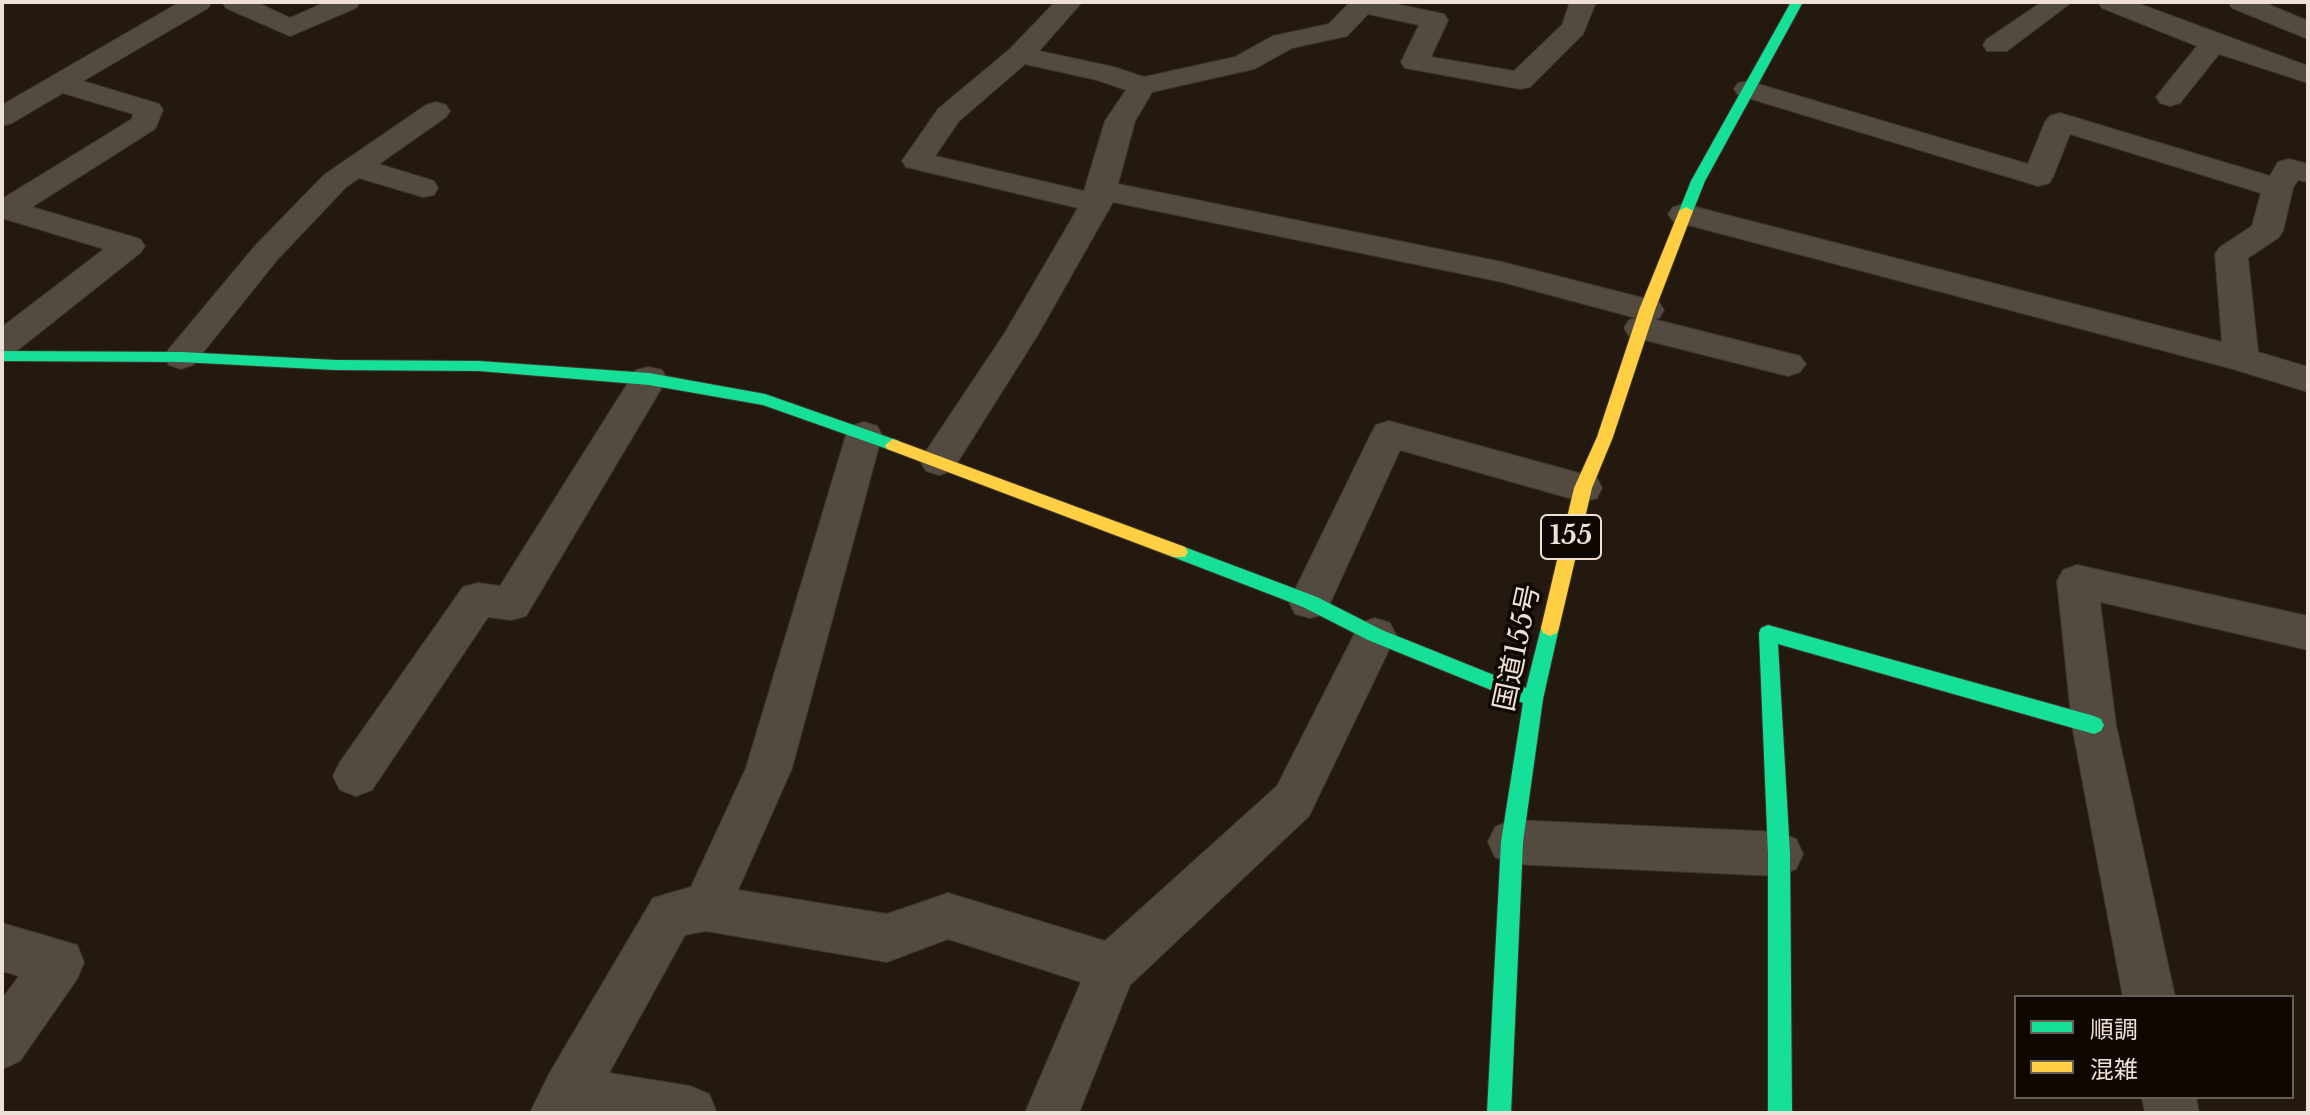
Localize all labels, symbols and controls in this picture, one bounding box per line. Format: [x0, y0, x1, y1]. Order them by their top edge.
road number: 155 [1541, 515, 1601, 559]
street label: 国道155号 [1488, 582, 1548, 714]
legend [2014, 995, 2294, 1099]
text: 順調 [2090, 1015, 2138, 1044]
text: 混雑 [2090, 1055, 2138, 1084]

